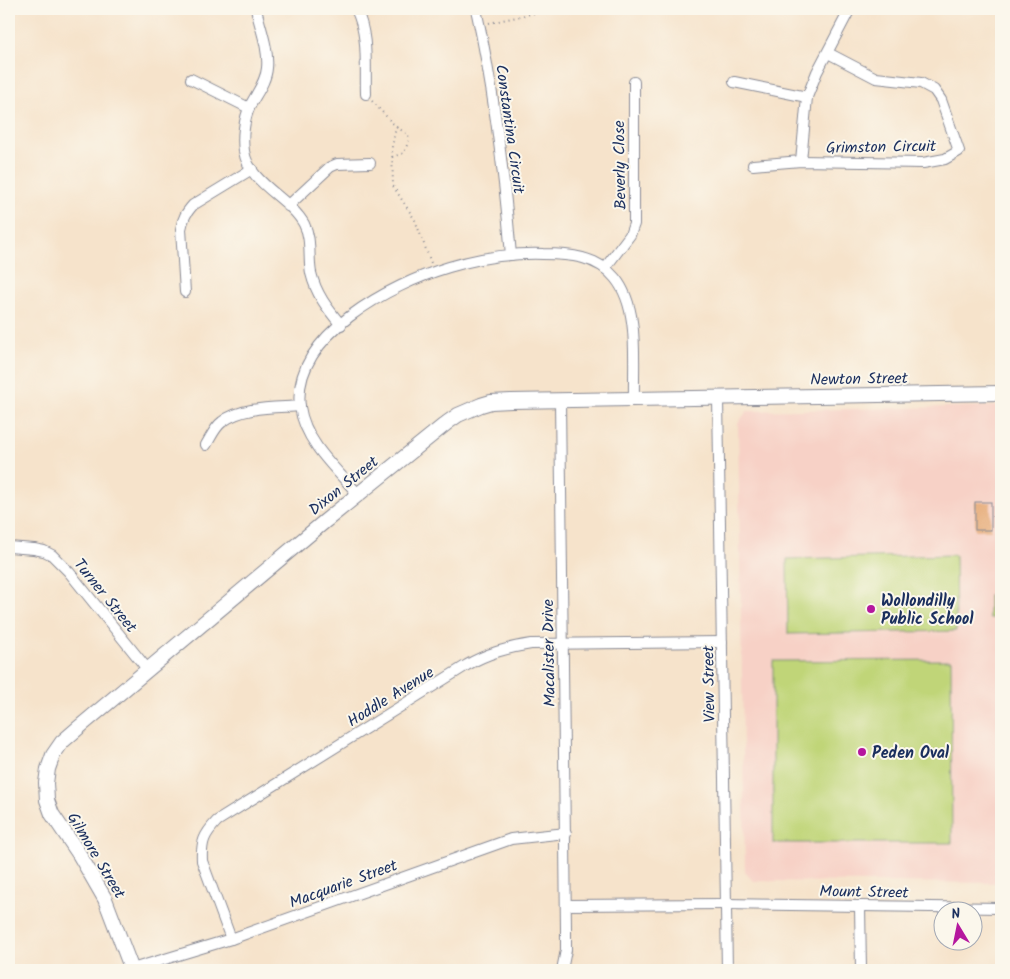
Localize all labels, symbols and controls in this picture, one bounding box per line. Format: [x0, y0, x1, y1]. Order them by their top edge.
street label: Constantina Circuit [488, 63, 531, 196]
street label: Beverly Close [607, 120, 634, 210]
street label: Grimston Circuit [826, 134, 937, 161]
street label: Newton Street [810, 366, 909, 393]
street label: Dixon Street [304, 450, 385, 522]
street label: Turner Street [67, 553, 143, 639]
place label: Wollondilly Public School [881, 589, 974, 632]
street label: Macalister Drive [536, 599, 563, 707]
marker: Wollondilly Public School [865, 603, 877, 615]
street label: View Street [696, 644, 723, 723]
street label: Hoddle Avenue [342, 661, 439, 734]
place label: Peden Oval [872, 741, 950, 766]
marker: Peden Oval [856, 746, 868, 758]
street label: Gilmore Street [60, 808, 132, 904]
street label: Macquarie Street [286, 853, 402, 916]
street label: Mount Street [819, 879, 910, 906]
north arrow [932, 902, 982, 952]
text: N [950, 903, 962, 926]

